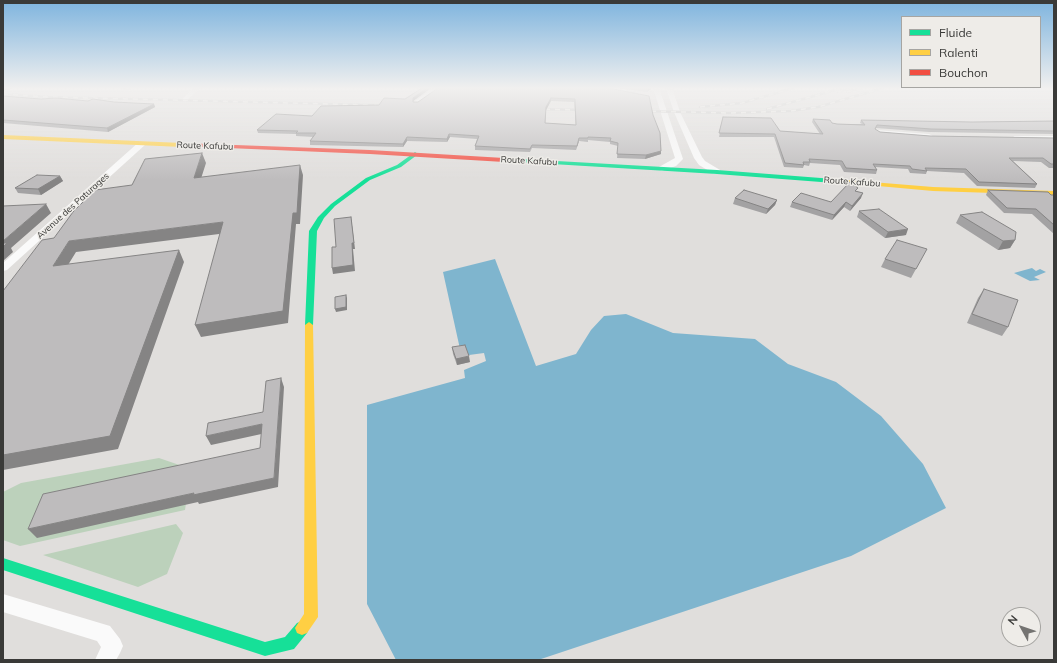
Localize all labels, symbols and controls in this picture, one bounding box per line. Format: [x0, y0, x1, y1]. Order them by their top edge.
legend [901, 16, 1041, 88]
text: Fluide [939, 25, 972, 40]
text: Ralenti [939, 45, 978, 60]
text: Bouchon [939, 65, 988, 80]
street label: Route Kafubu [176, 140, 234, 152]
street label: Route Kafubu [500, 154, 558, 168]
street label: Avenue des Paturages [35, 171, 111, 241]
street label: Route Kafubu [823, 175, 881, 189]
north arrow [1001, 607, 1041, 647]
text: N [1005, 612, 1021, 628]

